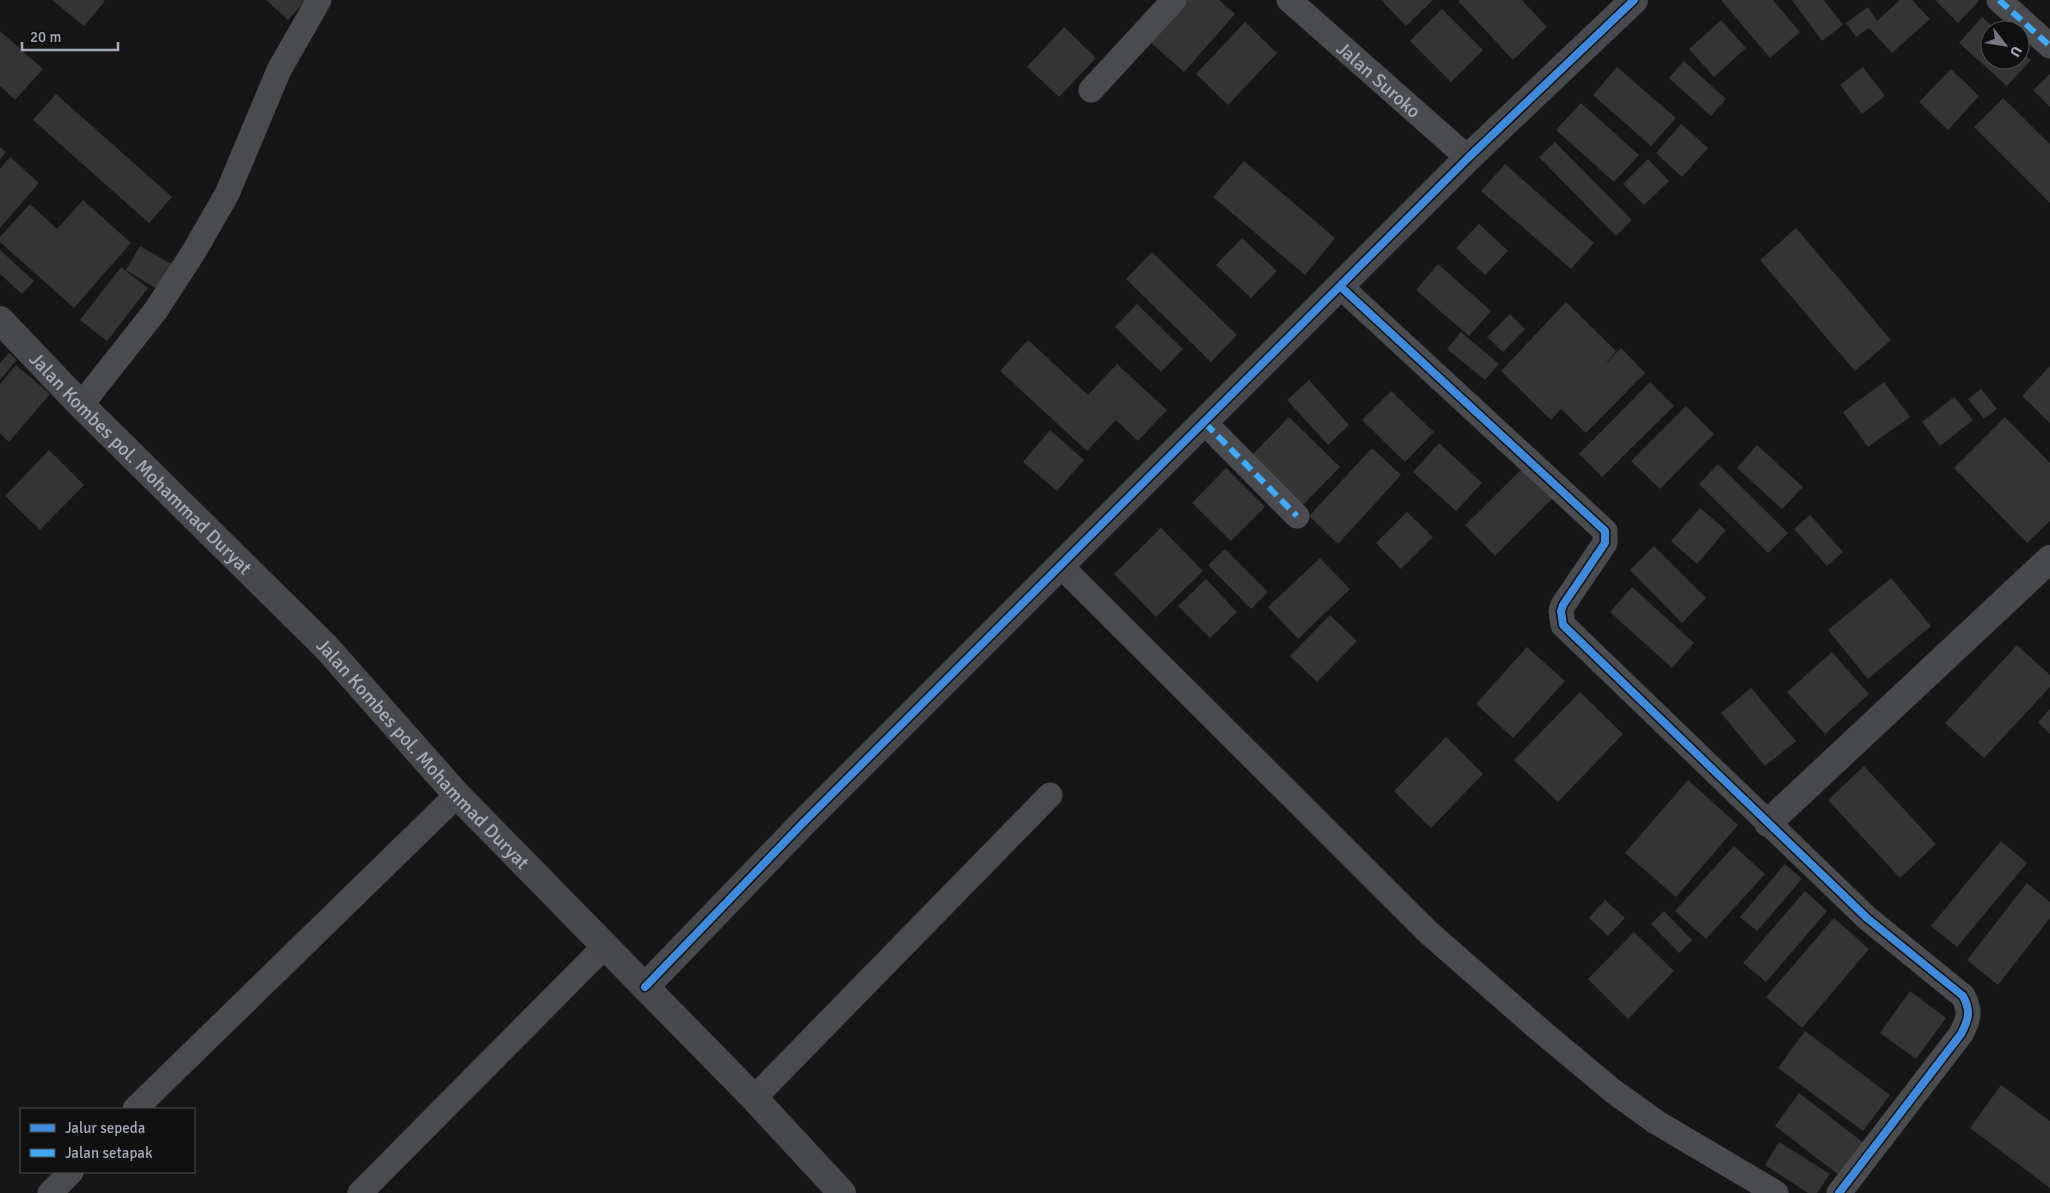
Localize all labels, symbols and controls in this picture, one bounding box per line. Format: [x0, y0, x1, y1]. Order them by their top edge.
scale bar [22, 20, 119, 52]
north arrow [1980, 20, 2030, 70]
text: 20 m [30, 28, 61, 46]
street label: Jalan Suroko [1331, 37, 1425, 124]
text: U [2006, 43, 2025, 60]
street label: Jalan Kombes pol. Mohammad Duryat [24, 348, 257, 580]
street label: Jalan Kombes pol. Mohammad Duryat [311, 633, 534, 875]
legend [20, 1108, 195, 1173]
text: Jalur sepeda [65, 1119, 145, 1137]
text: Jalan setapak [65, 1144, 153, 1162]

